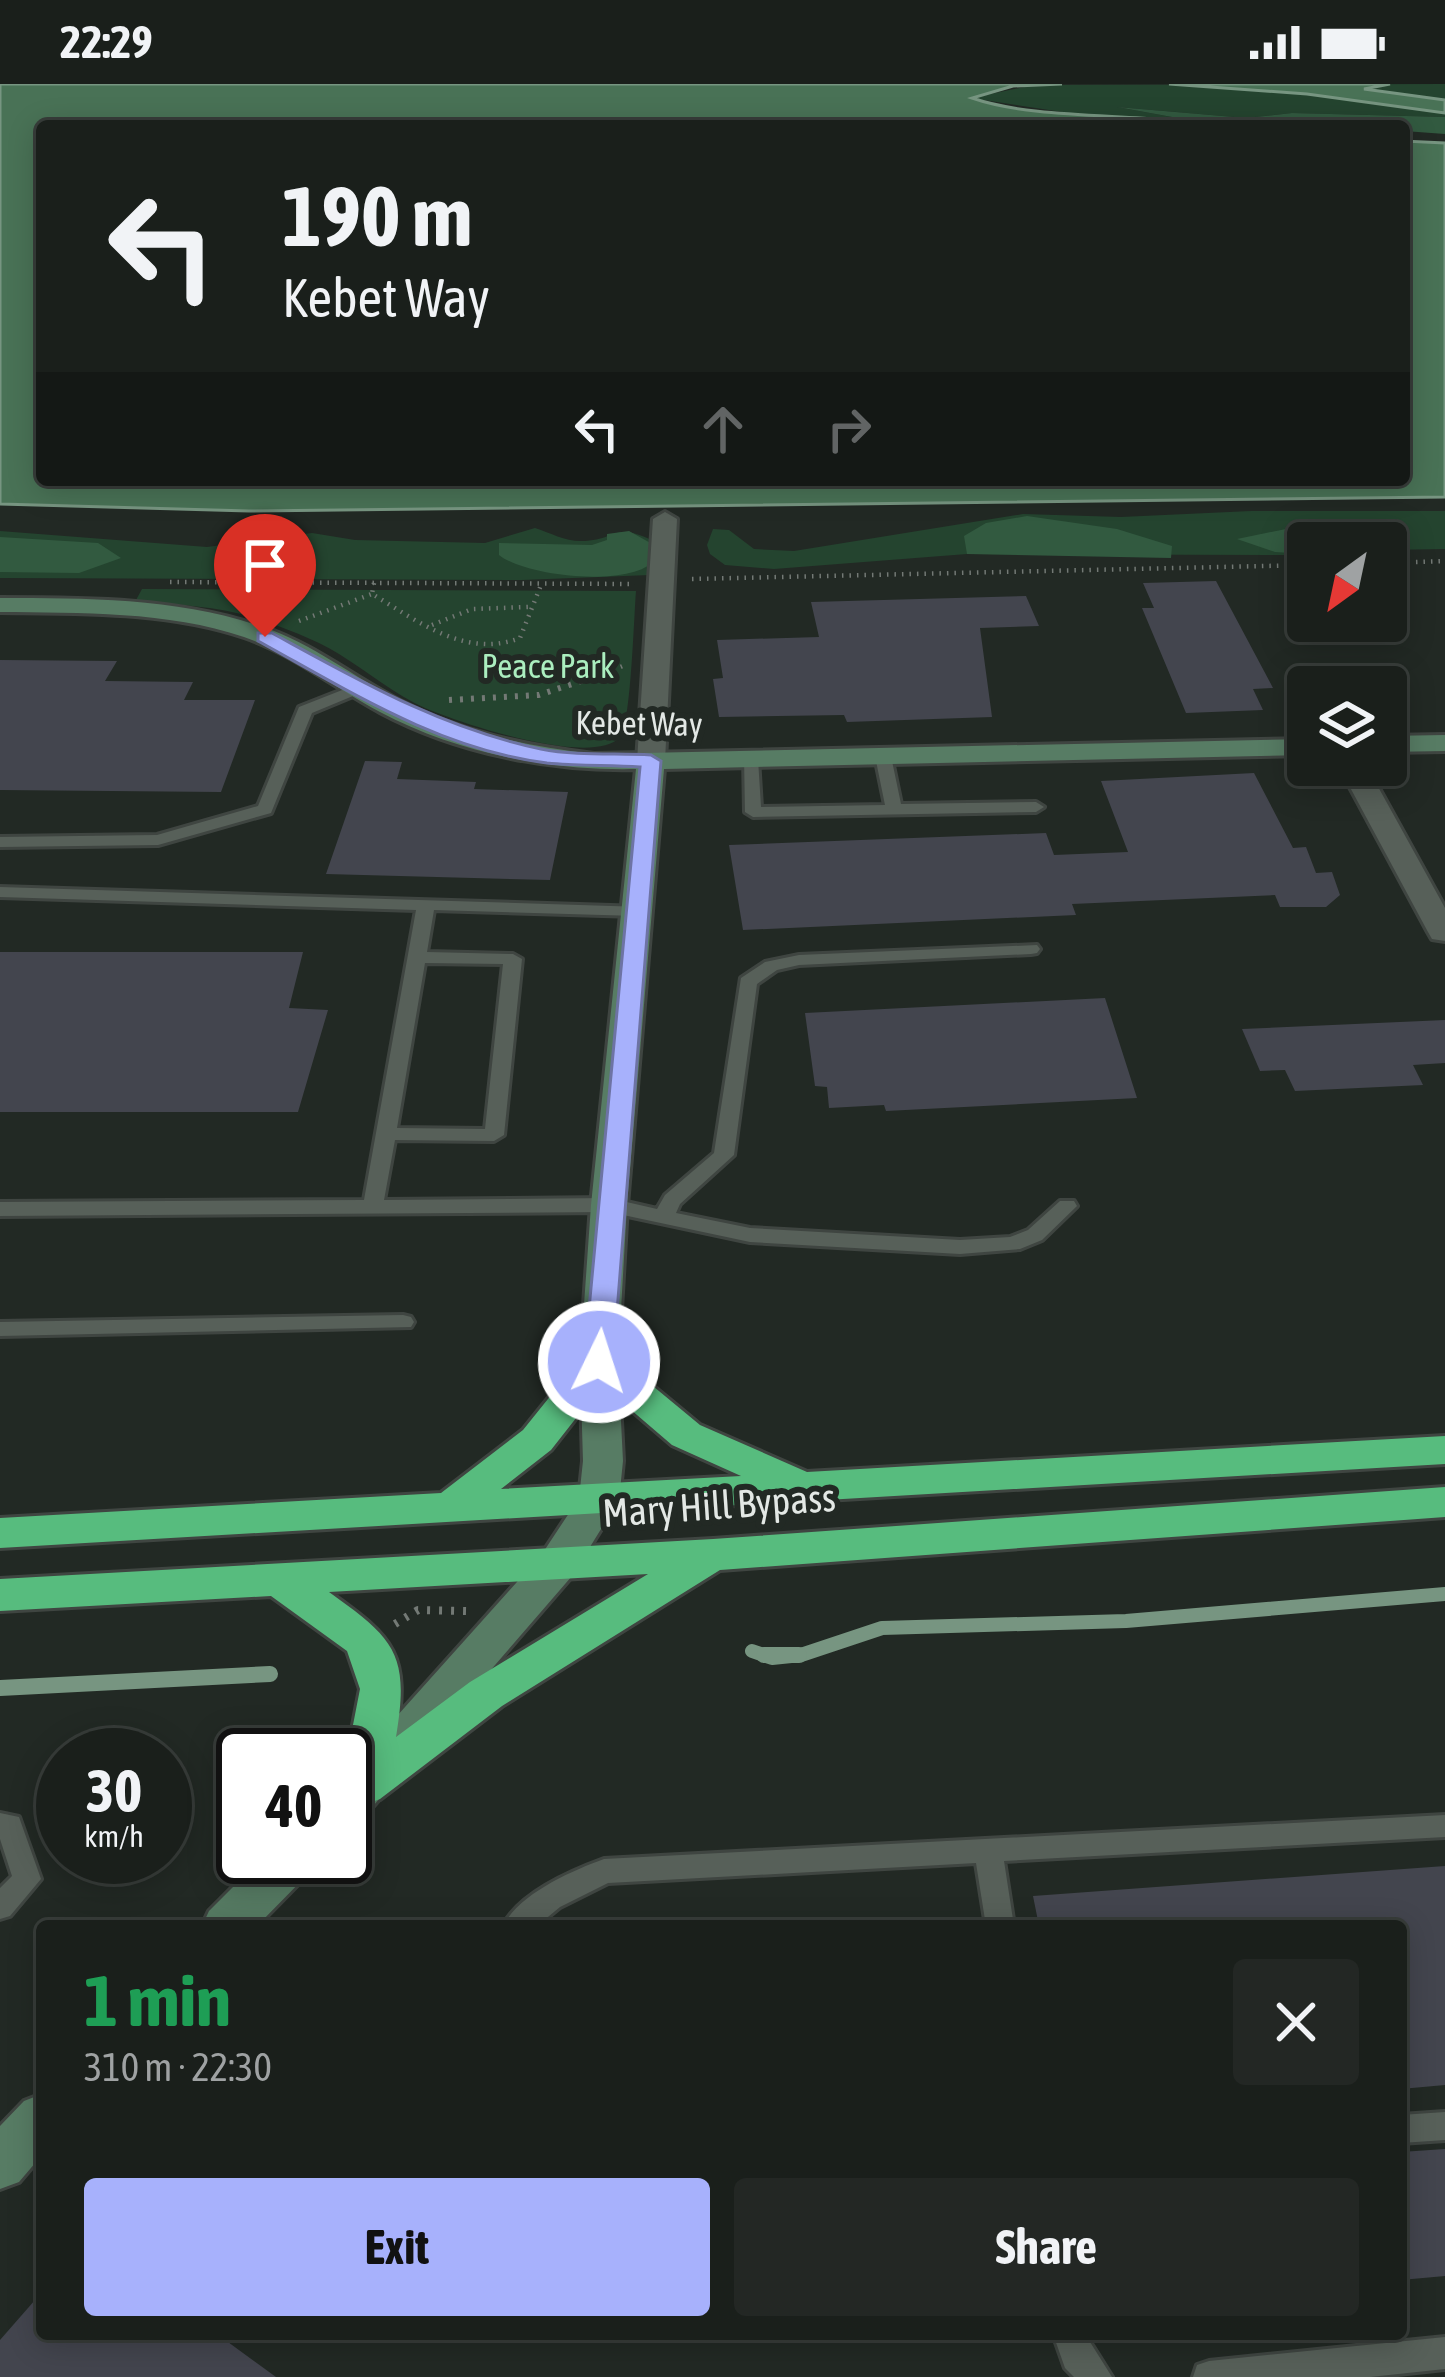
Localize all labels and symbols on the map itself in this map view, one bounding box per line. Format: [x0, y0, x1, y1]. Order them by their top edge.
pin [214, 514, 316, 637]
north arrow [1287, 522, 1407, 642]
park label: Peace Park [482, 647, 615, 685]
street label: Kebet Way [575, 703, 703, 743]
position arrow [536, 1299, 662, 1425]
street label: Mary Hill Bypass [601, 1475, 837, 1535]
speed limit sign: 40 [216, 1728, 372, 1884]

